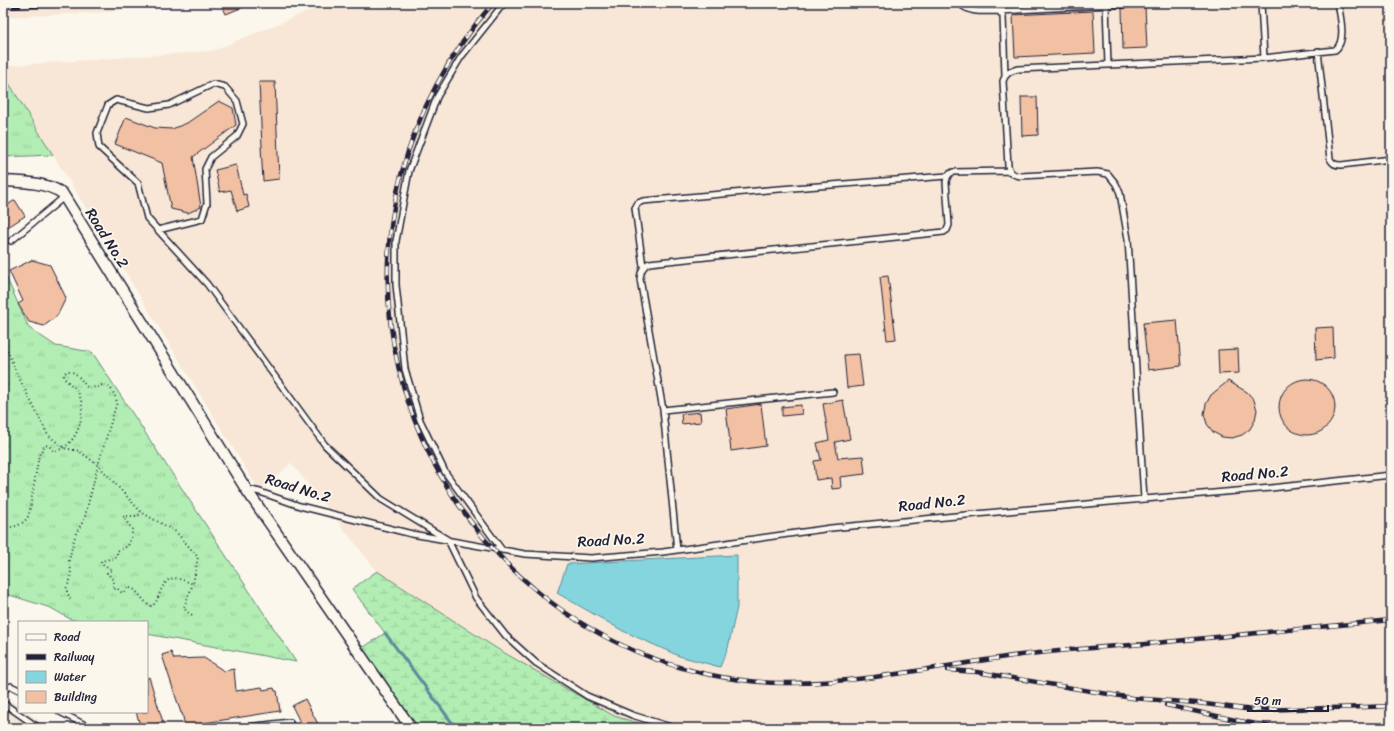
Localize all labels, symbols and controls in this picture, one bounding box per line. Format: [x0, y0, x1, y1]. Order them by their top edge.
street label: Road No.2 [78, 203, 136, 274]
street label: Road No.2 [1220, 458, 1290, 490]
street label: Road No.2 [262, 466, 334, 510]
street label: Road No.2 [897, 487, 967, 519]
street label: Road No.2 [577, 525, 646, 555]
legend [18, 621, 148, 713]
text: Road [54, 626, 81, 648]
text: Railway [54, 646, 95, 668]
text: Water [54, 666, 87, 688]
text: Building [54, 686, 97, 708]
scale bar [1248, 687, 1328, 713]
text: 50 m [1254, 690, 1281, 712]

